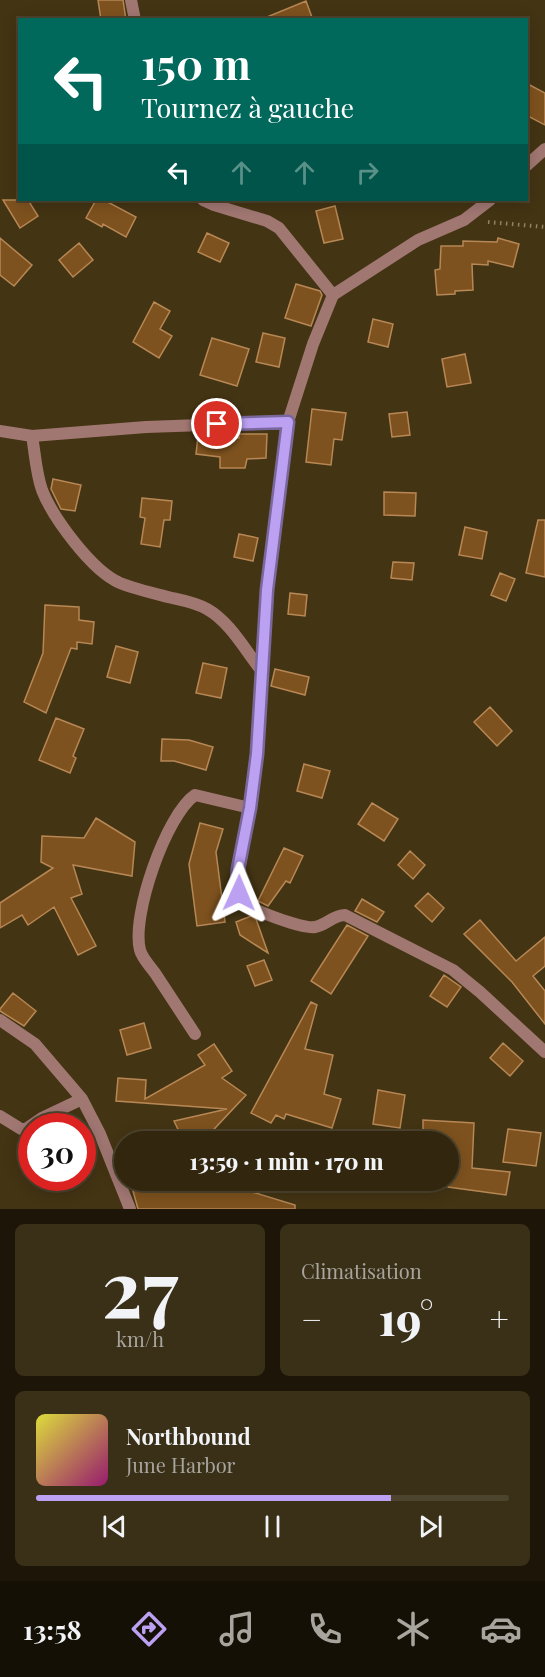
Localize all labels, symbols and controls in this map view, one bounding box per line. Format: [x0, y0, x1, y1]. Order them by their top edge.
text: 150 m [141, 35, 251, 91]
icon: left [42, 42, 120, 120]
text: Tournez à gauche [141, 89, 354, 125]
icon: left [162, 156, 195, 189]
icon: ahead [225, 156, 258, 189]
icon: ahead [288, 156, 321, 189]
icon: right [351, 156, 384, 189]
pin [191, 398, 242, 449]
icon: arrive [200, 407, 233, 440]
position arrow [207, 861, 271, 925]
speed limit sign: 30 [18, 1113, 96, 1191]
text: 13:59 · 1 min · 170 m [189, 1146, 384, 1176]
text: 27 [102, 1234, 178, 1338]
text: Climatisation [301, 1257, 422, 1284]
text: 19° [379, 1287, 433, 1347]
text: − [301, 1296, 322, 1340]
text: + [490, 1296, 509, 1340]
text: km/h [116, 1325, 164, 1352]
text: Northbound [126, 1421, 251, 1451]
text: June Harbor [126, 1451, 236, 1478]
icon: previous [98, 1510, 131, 1543]
icon: pause [256, 1510, 289, 1543]
icon: next [414, 1510, 447, 1543]
icon: directions [128, 1608, 170, 1650]
icon: music [216, 1608, 258, 1650]
icon: phone [304, 1608, 346, 1650]
icon: climate [392, 1608, 434, 1650]
icon: car [480, 1608, 522, 1650]
text: 13:58 [23, 1611, 82, 1647]

